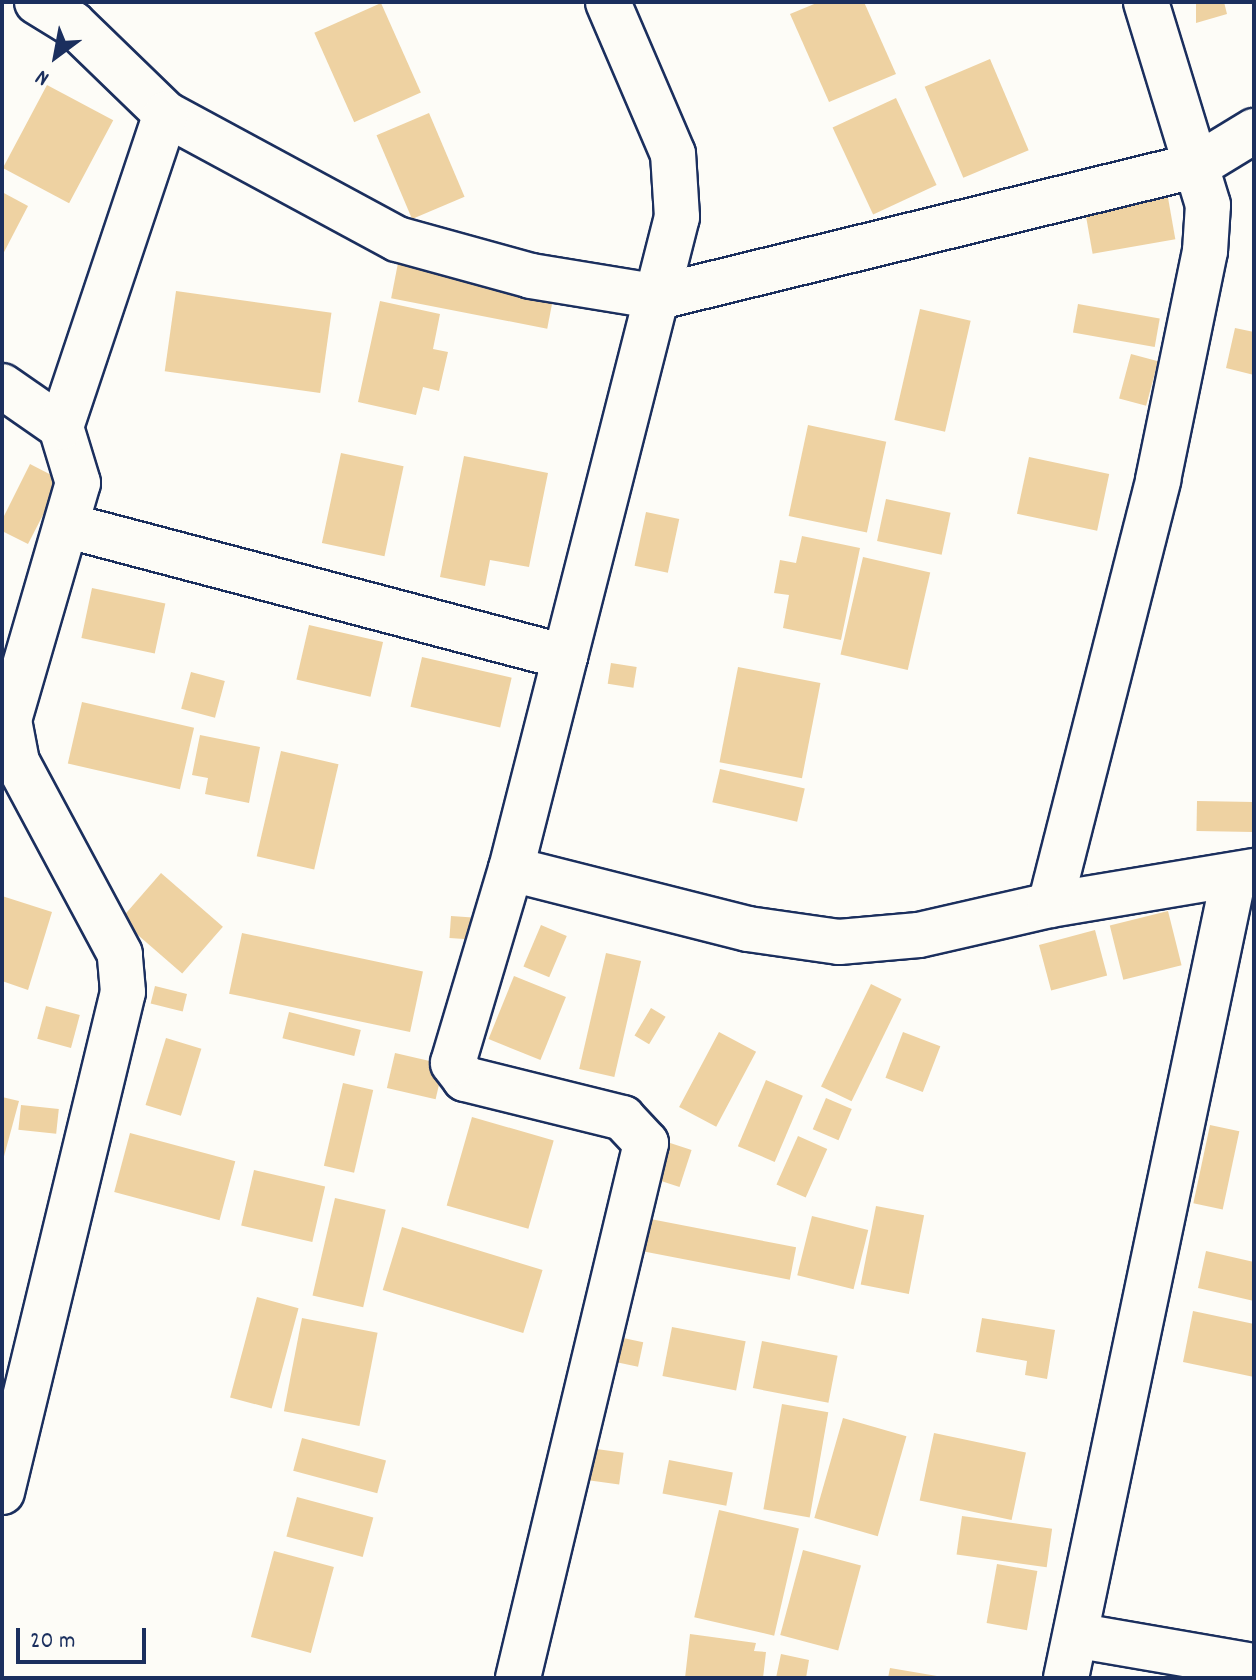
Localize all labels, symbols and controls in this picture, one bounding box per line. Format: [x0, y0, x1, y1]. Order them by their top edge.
north arrow [16, 16, 96, 96]
text: N [30, 61, 56, 93]
scale bar [20, 1612, 150, 1662]
text: 20 m [30, 1625, 76, 1659]

